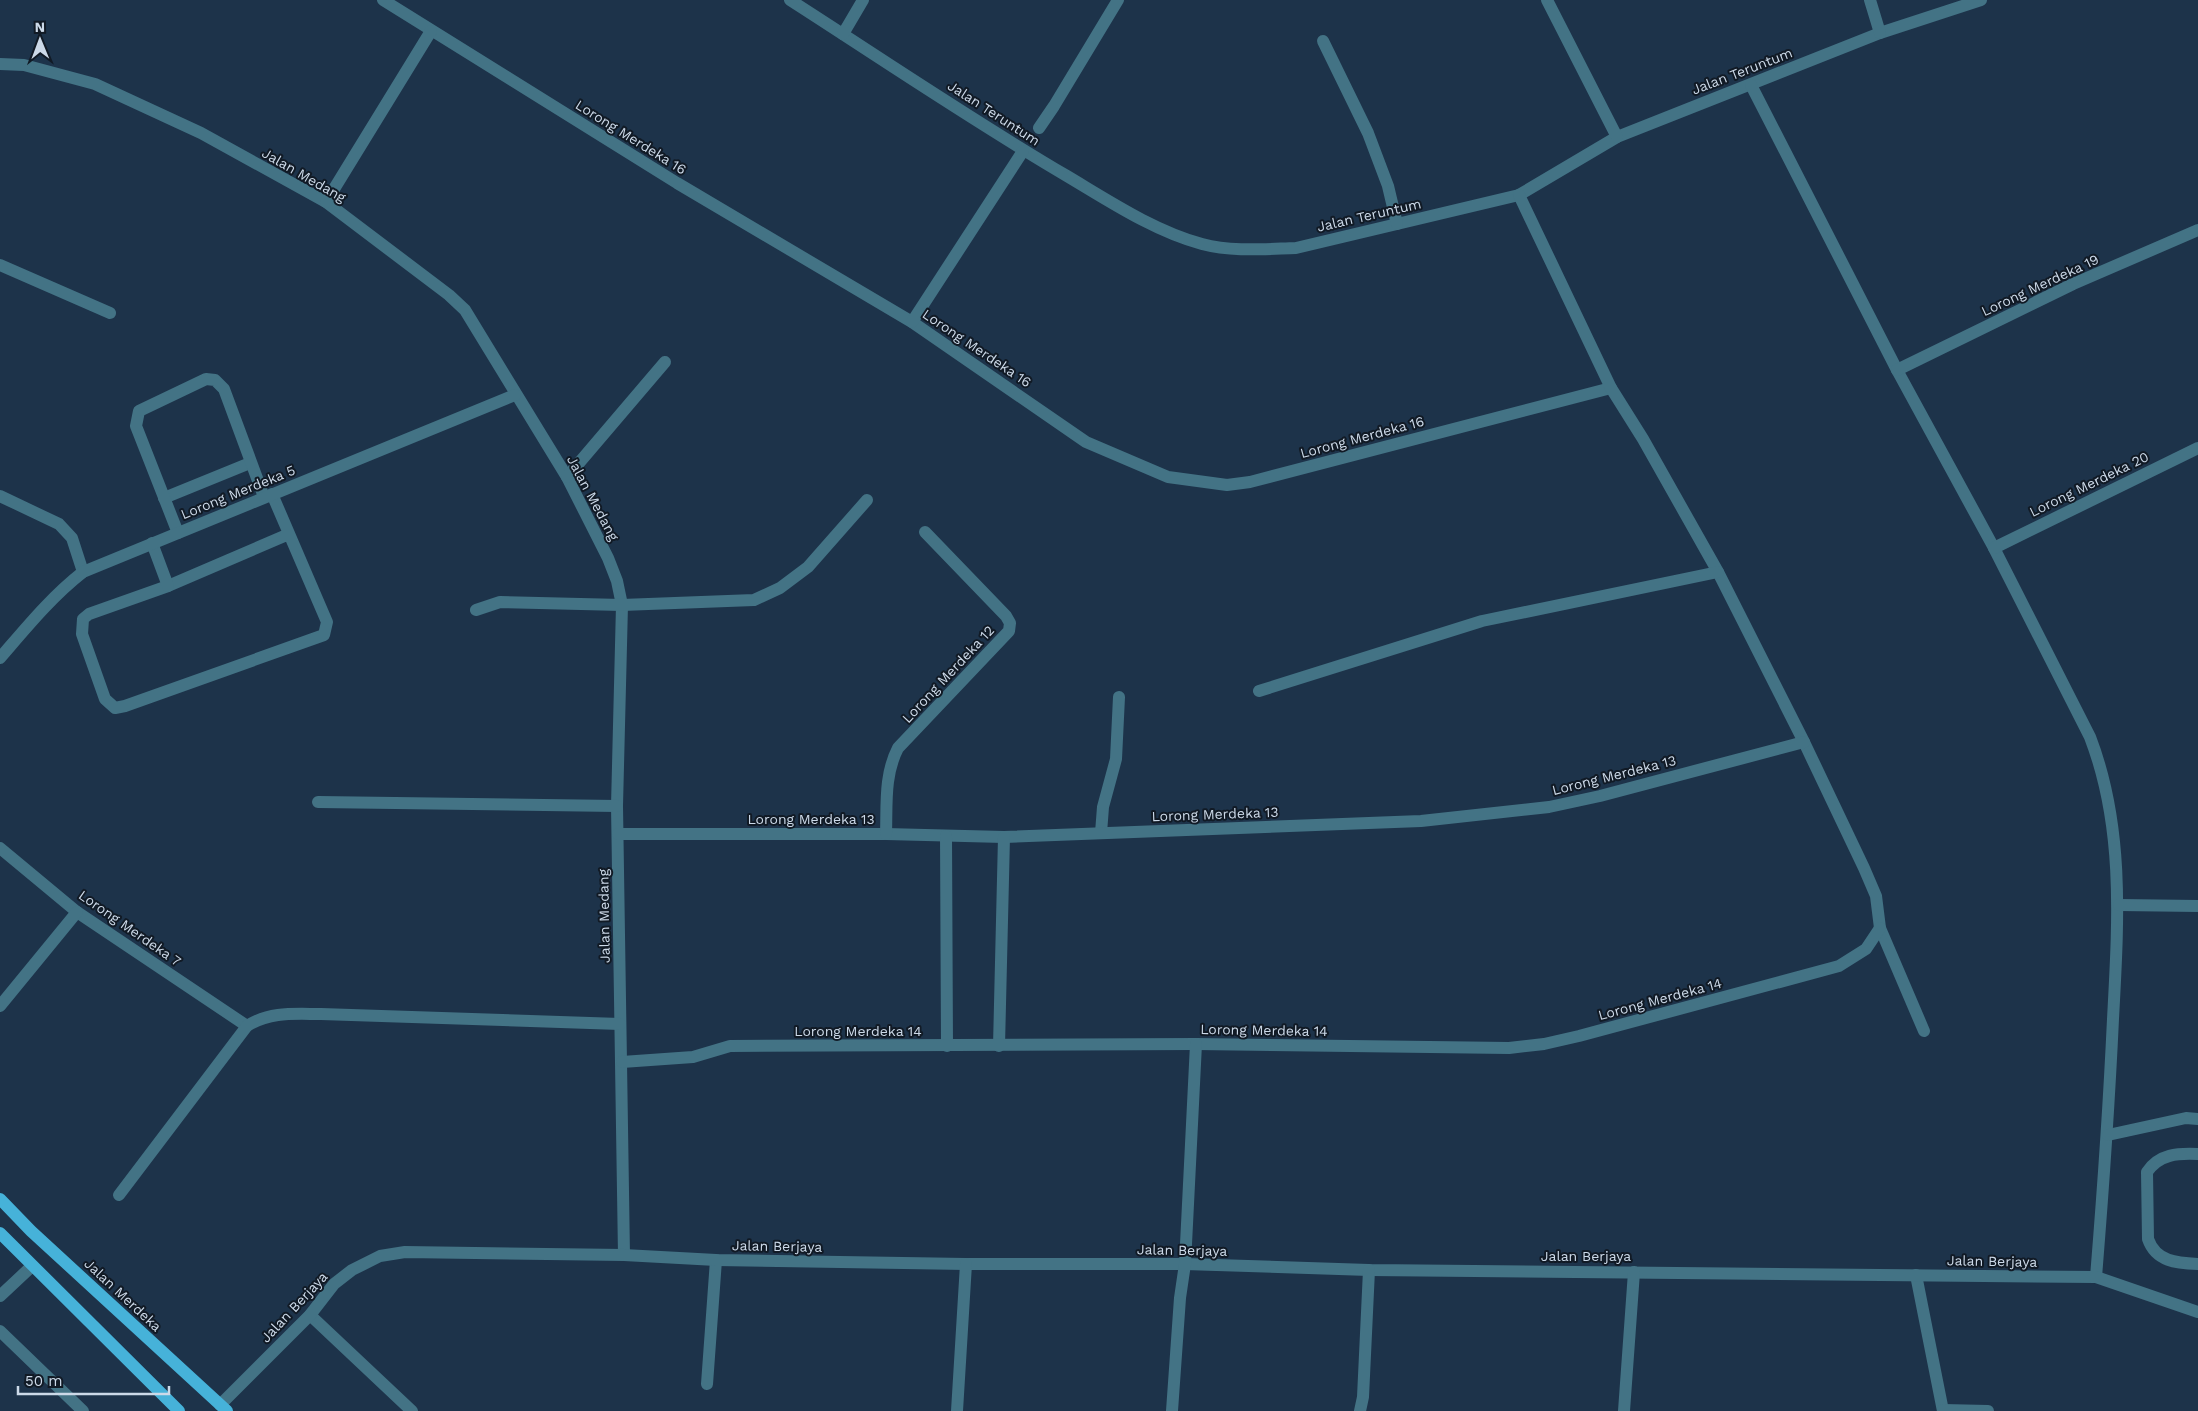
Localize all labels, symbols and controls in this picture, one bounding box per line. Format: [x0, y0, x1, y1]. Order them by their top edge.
north arrow [15, 15, 65, 65]
text: N [34, 19, 45, 35]
street label: Jalan Teruntum [1689, 44, 1795, 98]
street label: Jalan Teruntum [945, 77, 1043, 149]
street label: Lorong Merdeka 16 [573, 96, 689, 178]
street label: Jalan Medang [259, 145, 349, 206]
street label: Jalan Teruntum [1315, 195, 1423, 235]
street label: Lorong Merdeka 19 [1979, 251, 2101, 319]
street label: Lorong Merdeka 16 [920, 306, 1034, 390]
street label: Lorong Merdeka 16 [1298, 413, 1426, 461]
street label: Lorong Merdeka 20 [2027, 448, 2151, 520]
street label: Jalan Medang [564, 453, 622, 544]
street label: Lorong Merdeka 5 [178, 462, 298, 522]
street label: Lorong Merdeka 12 [899, 622, 997, 726]
street label: Lorong Merdeka 13 [1550, 752, 1678, 798]
street label: Lorong Merdeka 13 [1151, 804, 1279, 824]
street label: Lorong Merdeka 13 [747, 811, 875, 827]
street label: Jalan Medang [595, 868, 613, 963]
street label: Lorong Merdeka 7 [76, 887, 184, 969]
street label: Lorong Merdeka 14 [1596, 975, 1724, 1023]
street label: Lorong Merdeka 14 [1200, 1021, 1328, 1039]
street label: Lorong Merdeka 14 [794, 1023, 922, 1039]
street label: Jalan Berjaya [732, 1237, 822, 1255]
street label: Jalan Berjaya [1137, 1241, 1227, 1259]
street label: Jalan Berjaya [1541, 1248, 1631, 1264]
street label: Jalan Berjaya [1947, 1252, 2037, 1270]
street label: Jalan Merdeka [81, 1255, 165, 1335]
street label: Jalan Berjaya [257, 1268, 331, 1346]
scale bar [18, 1364, 169, 1396]
text: 50 m [25, 1372, 62, 1390]

